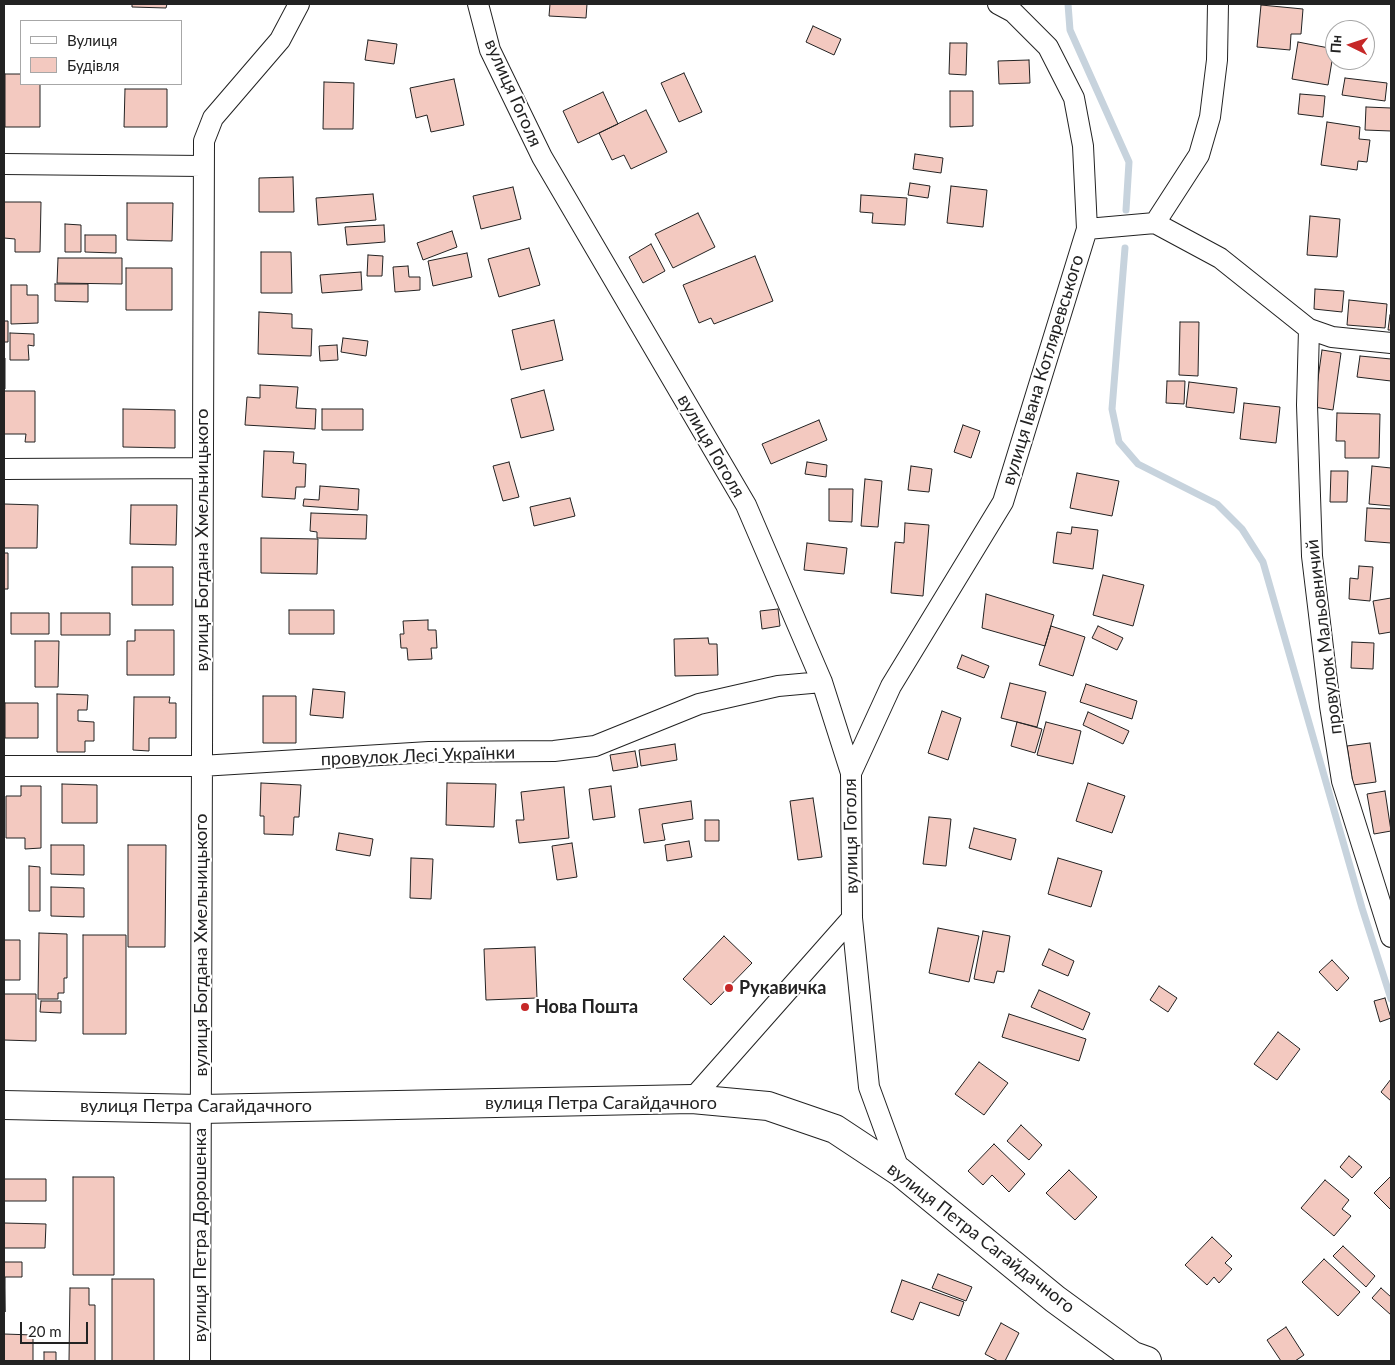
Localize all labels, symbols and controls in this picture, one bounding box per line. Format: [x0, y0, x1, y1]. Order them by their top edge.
legend [20, 20, 182, 85]
north arrow [1325, 20, 1375, 70]
text: Вулиця [67, 31, 117, 49]
text: Пн [1326, 34, 1345, 54]
street label: вулиця Гоголя [480, 36, 546, 150]
text: Будівля [67, 56, 119, 74]
street label: вулиця Івана Котляревського [998, 252, 1088, 488]
street label: вулиця Гоголя [673, 391, 749, 501]
street label: вулиця Богдана Хмельницького [191, 408, 213, 672]
street label: провулок Мальовничий [1301, 538, 1347, 736]
street label: провулок Лесі Українки [320, 742, 516, 770]
street label: вулиця Гоголя [839, 778, 863, 894]
street label: вулиця Богдана Хмельницького [190, 813, 212, 1077]
place label: Рукавичка [739, 977, 826, 999]
marker: Рукавичка [723, 982, 735, 994]
place label: Нова Пошта [535, 996, 638, 1018]
marker: Нова Пошта [519, 1001, 531, 1013]
street label: вулиця Петра Сагайдачного [485, 1092, 717, 1114]
street label: вулиця Петра Сагайдачного [80, 1095, 312, 1117]
street label: вулиця Петра Дорошенка [189, 1128, 211, 1342]
street label: вулиця Петра Сагайдачного [883, 1158, 1079, 1318]
scale bar [22, 1312, 90, 1344]
text: 20 m [28, 1322, 62, 1340]

